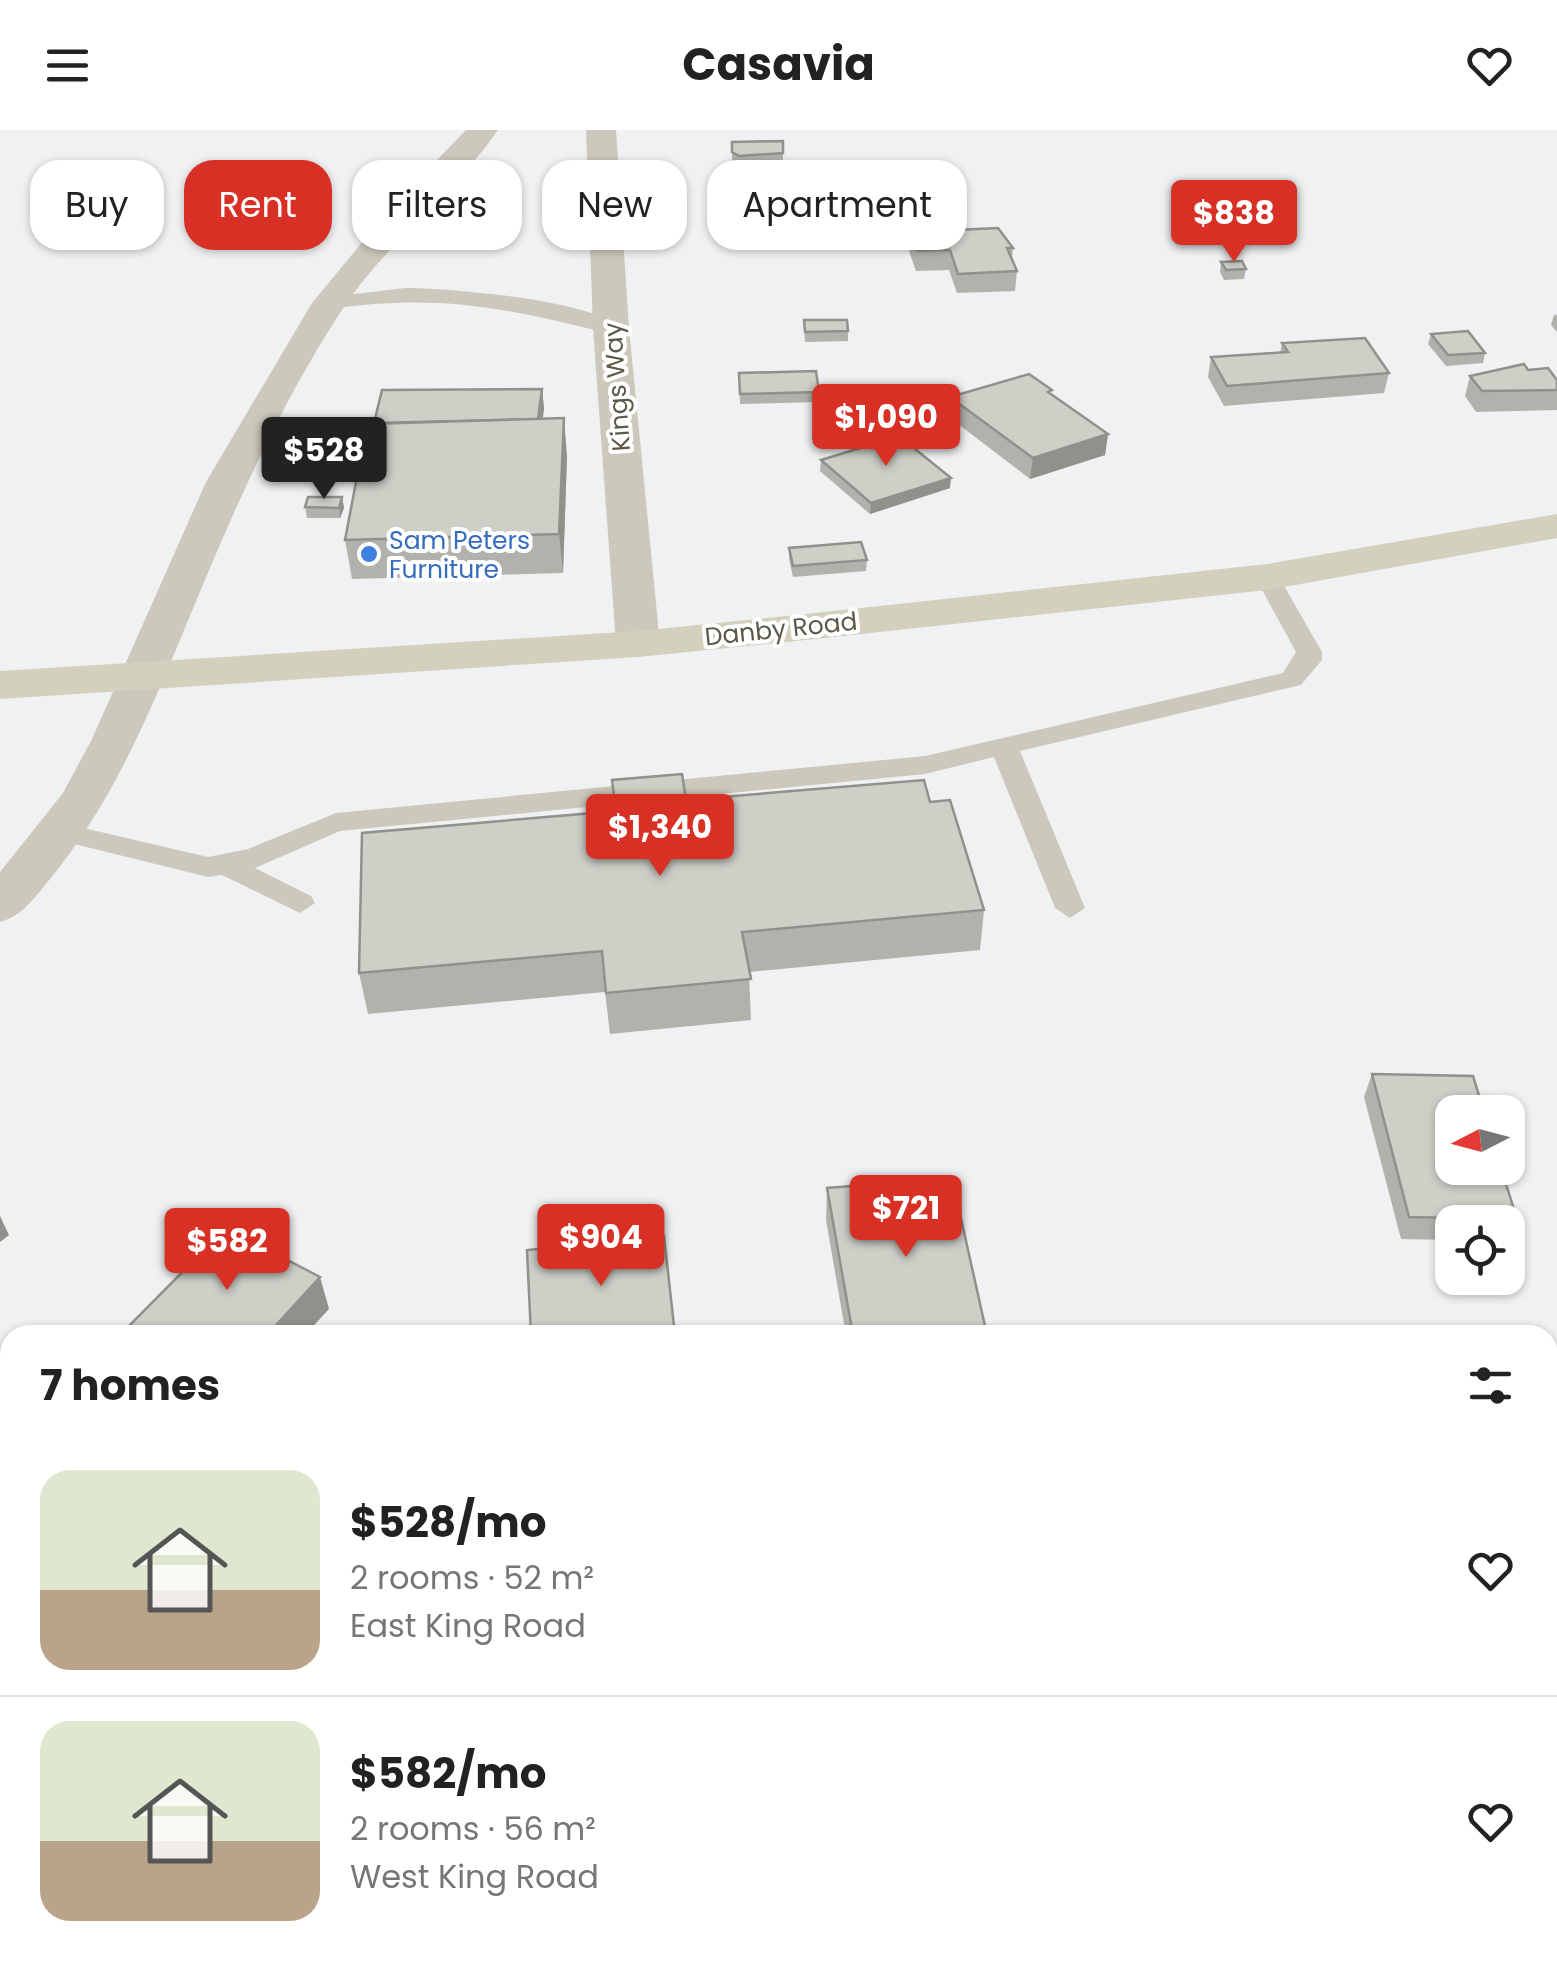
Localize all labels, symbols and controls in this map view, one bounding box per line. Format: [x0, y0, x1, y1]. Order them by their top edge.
text: Casavia [682, 33, 875, 96]
icon: menu [40, 38, 95, 93]
icon: heart [1462, 38, 1517, 93]
chip: Buy [30, 160, 164, 250]
chip: Rent [184, 160, 332, 250]
chip: Filters [352, 160, 522, 250]
chip: New [542, 160, 687, 250]
chip: Apartment [707, 160, 967, 250]
pin: $838 [1175, 180, 1293, 265]
text: $838 [1193, 190, 1275, 235]
street label: Kings Way [595, 321, 639, 453]
pin: $1,090 [805, 384, 967, 469]
text: $1,090 [834, 394, 938, 439]
pin: $528 [265, 417, 383, 502]
text: $528 [284, 427, 364, 472]
place label: Sam Peters Furniture [389, 523, 530, 587]
marker: Sam Peters Furniture [358, 543, 380, 565]
street label: Danby Road [703, 604, 859, 654]
pin: $1,340 [579, 794, 741, 879]
text: $1,340 [608, 804, 712, 849]
north arrow [1435, 1095, 1525, 1185]
map controls [1435, 1095, 1525, 1295]
pin: $721 [847, 1175, 965, 1260]
text: $721 [872, 1185, 940, 1230]
pin: $904 [542, 1204, 660, 1289]
button: locate [1435, 1205, 1525, 1295]
pin: $582 [168, 1208, 286, 1293]
text: $904 [559, 1214, 643, 1259]
text: $582 [187, 1218, 267, 1263]
text: 7 homes [40, 1356, 220, 1415]
icon: filters [1463, 1358, 1518, 1413]
text: $528/mo [350, 1493, 546, 1552]
icon: home [120, 1510, 240, 1630]
icon: heart [1463, 1543, 1518, 1598]
text: 2 rooms · 52 m² [350, 1555, 594, 1600]
text: East King Road [350, 1603, 586, 1648]
text: $582/mo [350, 1744, 546, 1803]
icon: home [120, 1761, 240, 1881]
icon: heart [1463, 1794, 1518, 1849]
text: 2 rooms · 56 m² [350, 1806, 596, 1851]
text: West King Road [350, 1854, 599, 1899]

